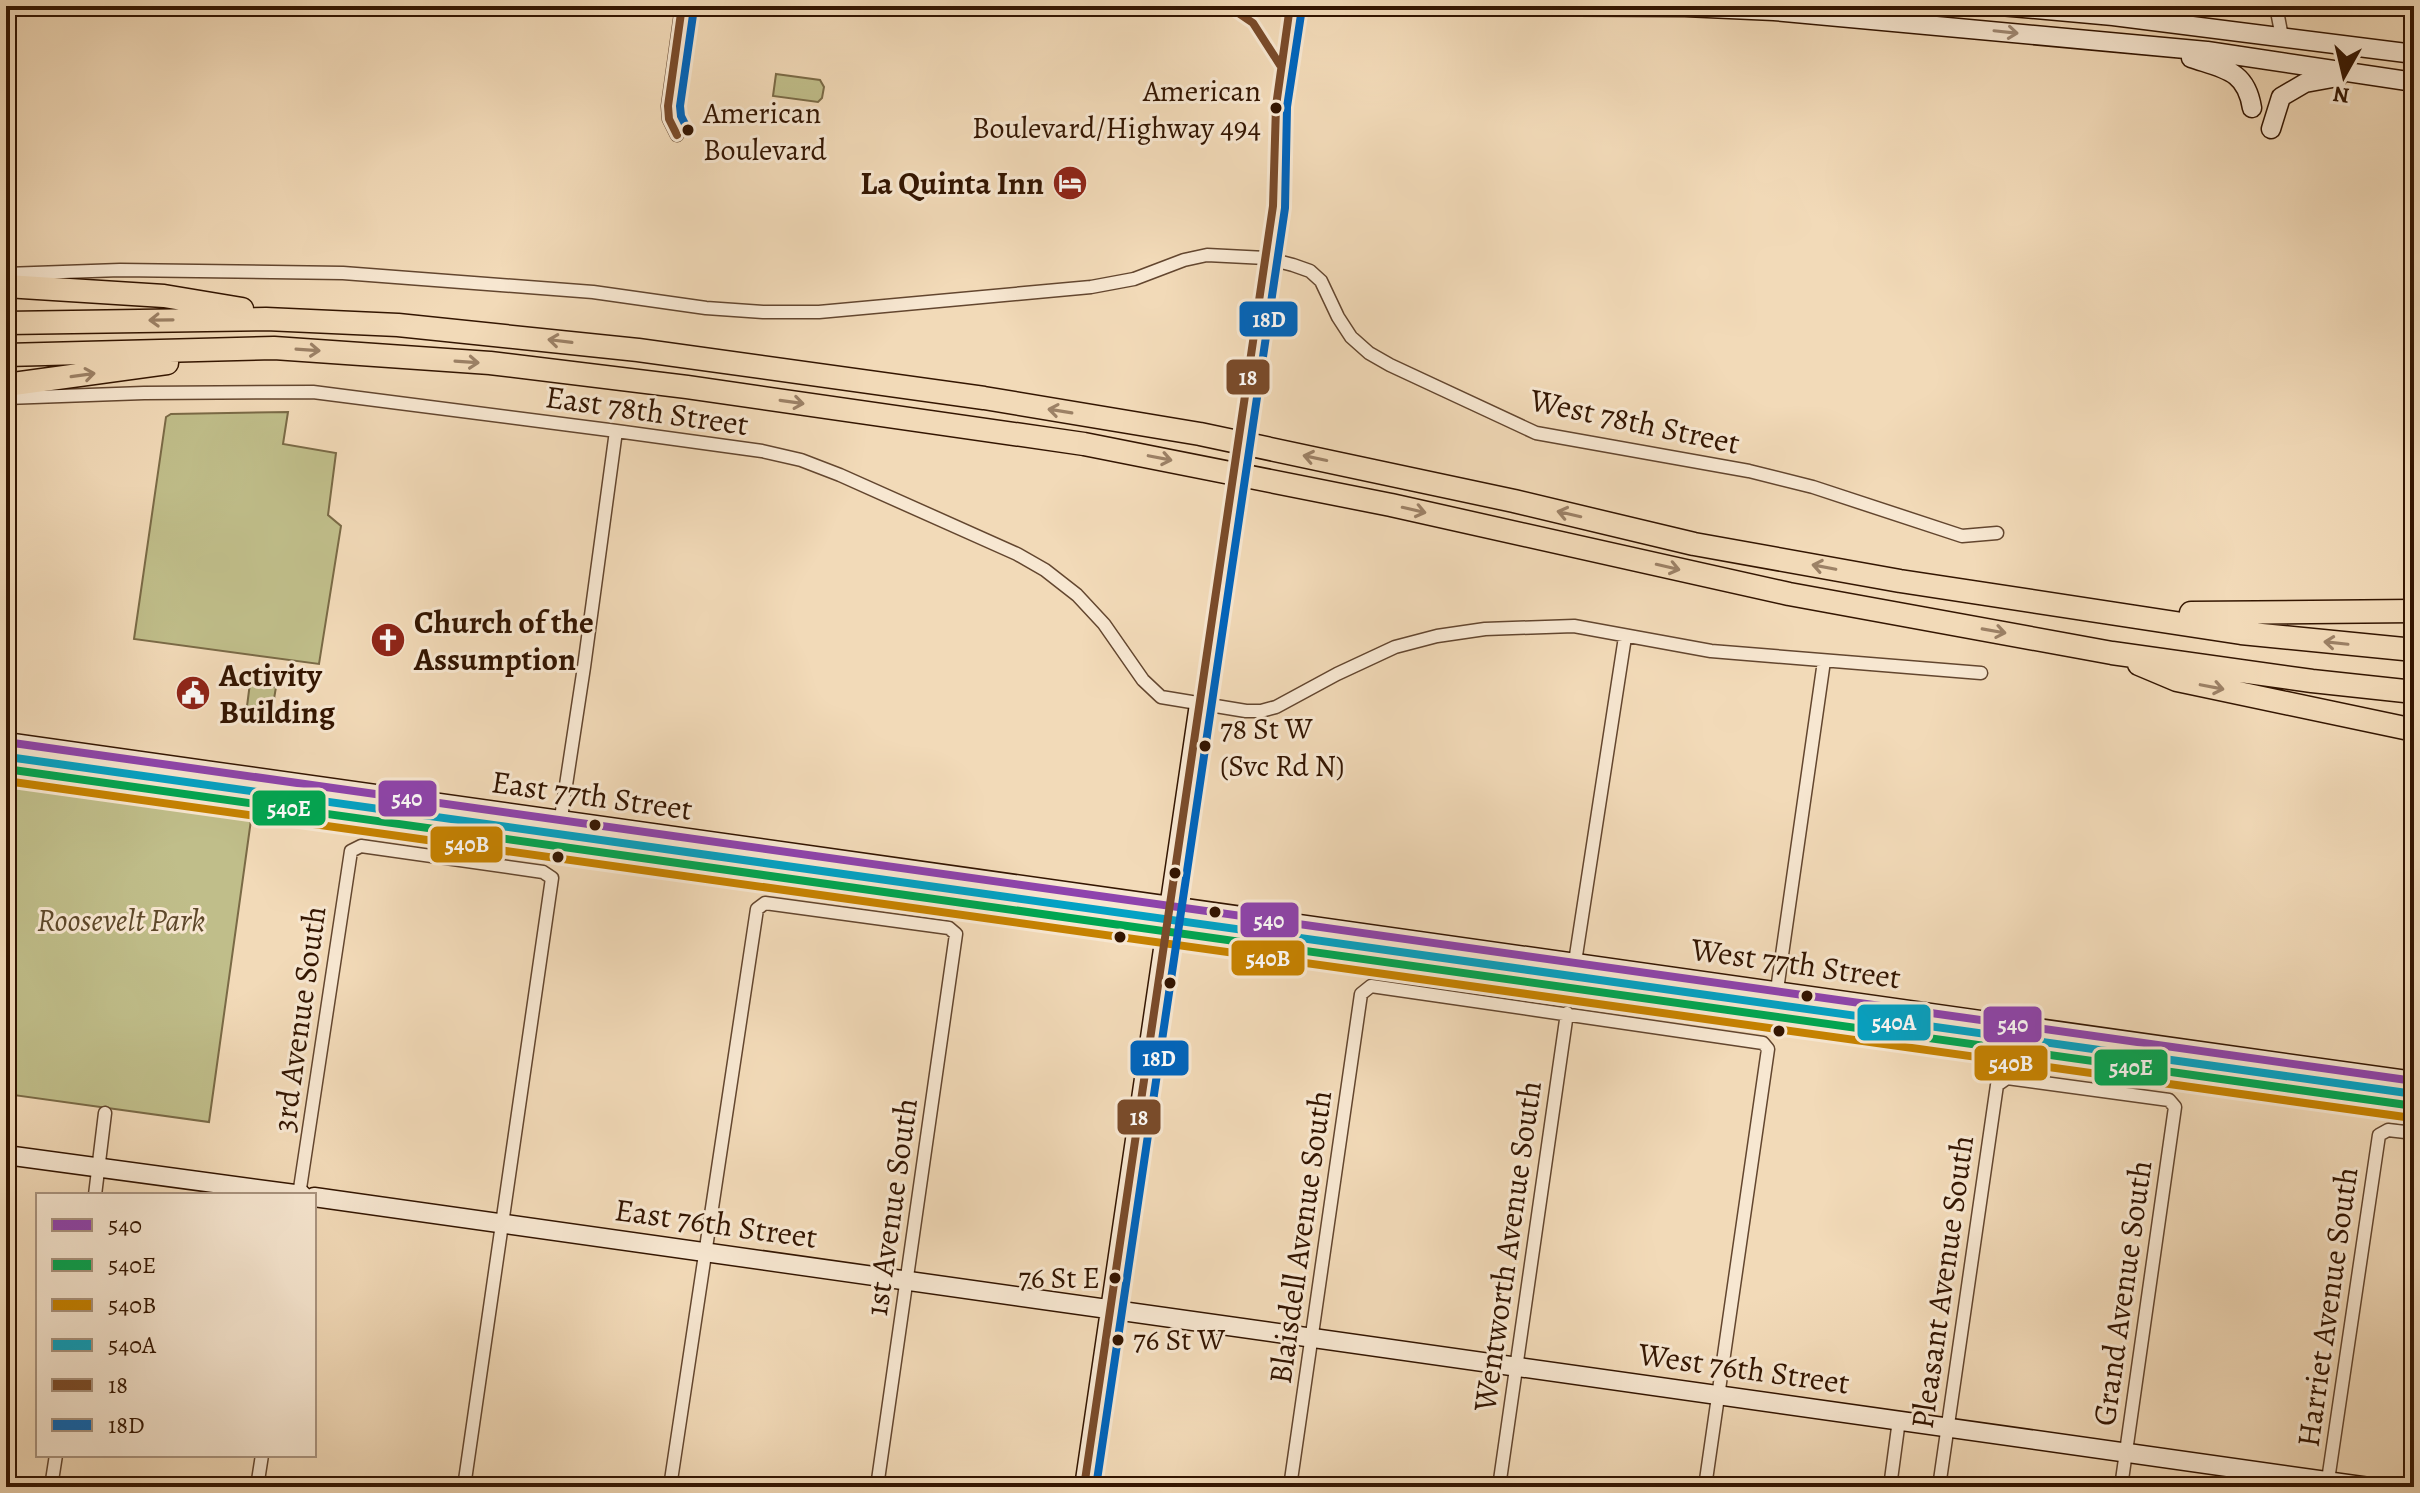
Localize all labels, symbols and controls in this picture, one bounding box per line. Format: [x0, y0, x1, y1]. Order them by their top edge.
one-way arrow [1992, 24, 2019, 39]
north arrow [2304, 36, 2384, 116]
place label: American Boulevard/Highway 494 [972, 71, 1261, 148]
text: N [2331, 79, 2351, 111]
place label: American Boulevard [702, 93, 828, 170]
marker: American Boulevard/Highway 494 [1268, 100, 1284, 116]
marker: American Boulevard [680, 122, 696, 138]
place label: La Quinta Inn [860, 161, 1044, 205]
hotel icon: La Quinta Inn [1051, 164, 1089, 202]
line badge: 18D [1238, 300, 1299, 338]
text: 18D [1252, 305, 1286, 335]
one-way arrow [148, 312, 175, 328]
one-way arrow [548, 333, 574, 348]
one-way arrow [294, 343, 321, 358]
one-way arrow [453, 355, 480, 370]
line badge: 18 [1225, 358, 1271, 396]
text: 18 [1239, 363, 1257, 393]
one-way arrow [69, 367, 96, 382]
street label: East 78th Street [543, 374, 751, 446]
street label: West 78th Street [1525, 377, 1744, 465]
one-way arrow [779, 395, 804, 410]
one-way arrow [1048, 402, 1073, 417]
one-way arrow [1303, 450, 1329, 465]
one-way arrow [1146, 452, 1172, 467]
one-way arrow [1401, 504, 1427, 519]
one-way arrow [1557, 506, 1583, 521]
one-way arrow [1811, 558, 1837, 573]
one-way arrow [1655, 560, 1680, 575]
place label: Church of the Assumption [413, 600, 594, 681]
church icon: Church of the Assumption [369, 621, 407, 659]
one-way arrow [1981, 625, 2006, 640]
one-way arrow [2323, 635, 2350, 650]
place label: Activity Building [218, 653, 336, 734]
public building icon: Activity Building [174, 674, 212, 712]
one-way arrow [2199, 681, 2224, 696]
place label: 78 St W (Svc Rd N) [1220, 709, 1344, 786]
marker: 78 St W (Svc Rd N) [1197, 738, 1213, 754]
street label: East 77th Street [489, 759, 695, 831]
line badge: 540 [377, 779, 438, 818]
text: 540 [392, 784, 422, 814]
line badge: 540E [251, 789, 327, 827]
text: 540E [267, 794, 311, 824]
unlabelled marker [587, 817, 603, 833]
line badge: 540B [429, 825, 504, 864]
text: 540B [445, 830, 489, 860]
unlabelled marker [550, 849, 566, 865]
unlabelled marker [1167, 865, 1183, 881]
park label: Roosevelt Park [37, 898, 205, 942]
line badge: 540 [1239, 901, 1300, 939]
street label: 3rd Avenue South [261, 903, 337, 1135]
unlabelled marker [1207, 904, 1223, 920]
text: 540 [1254, 906, 1284, 936]
street label: West 77th Street [1687, 926, 1904, 999]
unlabelled marker [1112, 929, 1128, 945]
line badge: 540B [1230, 939, 1306, 977]
text: 540B [1246, 944, 1290, 974]
unlabelled marker [1162, 975, 1178, 991]
unlabelled marker [1799, 988, 1815, 1004]
line badge: 540A [1856, 1003, 1932, 1042]
line badge: 540 [1982, 1005, 2043, 1044]
text: 540A [1872, 1008, 1917, 1038]
text: 540 [1998, 1010, 2028, 1040]
unlabelled marker [1771, 1023, 1787, 1039]
line badge: 18D [1129, 1039, 1190, 1077]
text: 18D [1142, 1044, 1176, 1074]
line badge: 540B [1973, 1044, 2049, 1082]
line badge: 540E [2093, 1048, 2169, 1087]
text: 540B [1989, 1049, 2033, 1079]
text: 540E [2109, 1053, 2153, 1083]
street label: Wentworth Avenue South [1462, 1078, 1552, 1415]
street label: Blaisdell Avenue South [1258, 1087, 1342, 1387]
street label: 1st Avenue South [854, 1095, 928, 1319]
line badge: 18 [1116, 1098, 1162, 1136]
text: 18 [1130, 1103, 1148, 1133]
street label: Pleasant Avenue South [1900, 1133, 1984, 1431]
street label: Grand Avenue South [2082, 1158, 2162, 1428]
street label: Harriet Avenue South [2286, 1164, 2368, 1450]
street label: East 76th Street [612, 1187, 820, 1259]
legend [36, 1193, 316, 1457]
text: 540 [108, 1209, 142, 1241]
text: 540E [108, 1249, 156, 1281]
place label: 76 St E [1018, 1258, 1100, 1298]
marker: 76 St E [1107, 1270, 1123, 1286]
text: 540B [108, 1289, 156, 1321]
place label: 76 St W [1133, 1320, 1225, 1360]
text: 540A [108, 1329, 157, 1361]
street label: West 76th Street [1635, 1331, 1852, 1405]
marker: 76 St W [1110, 1332, 1126, 1348]
text: 18 [108, 1369, 128, 1401]
text: 18D [108, 1409, 145, 1441]

